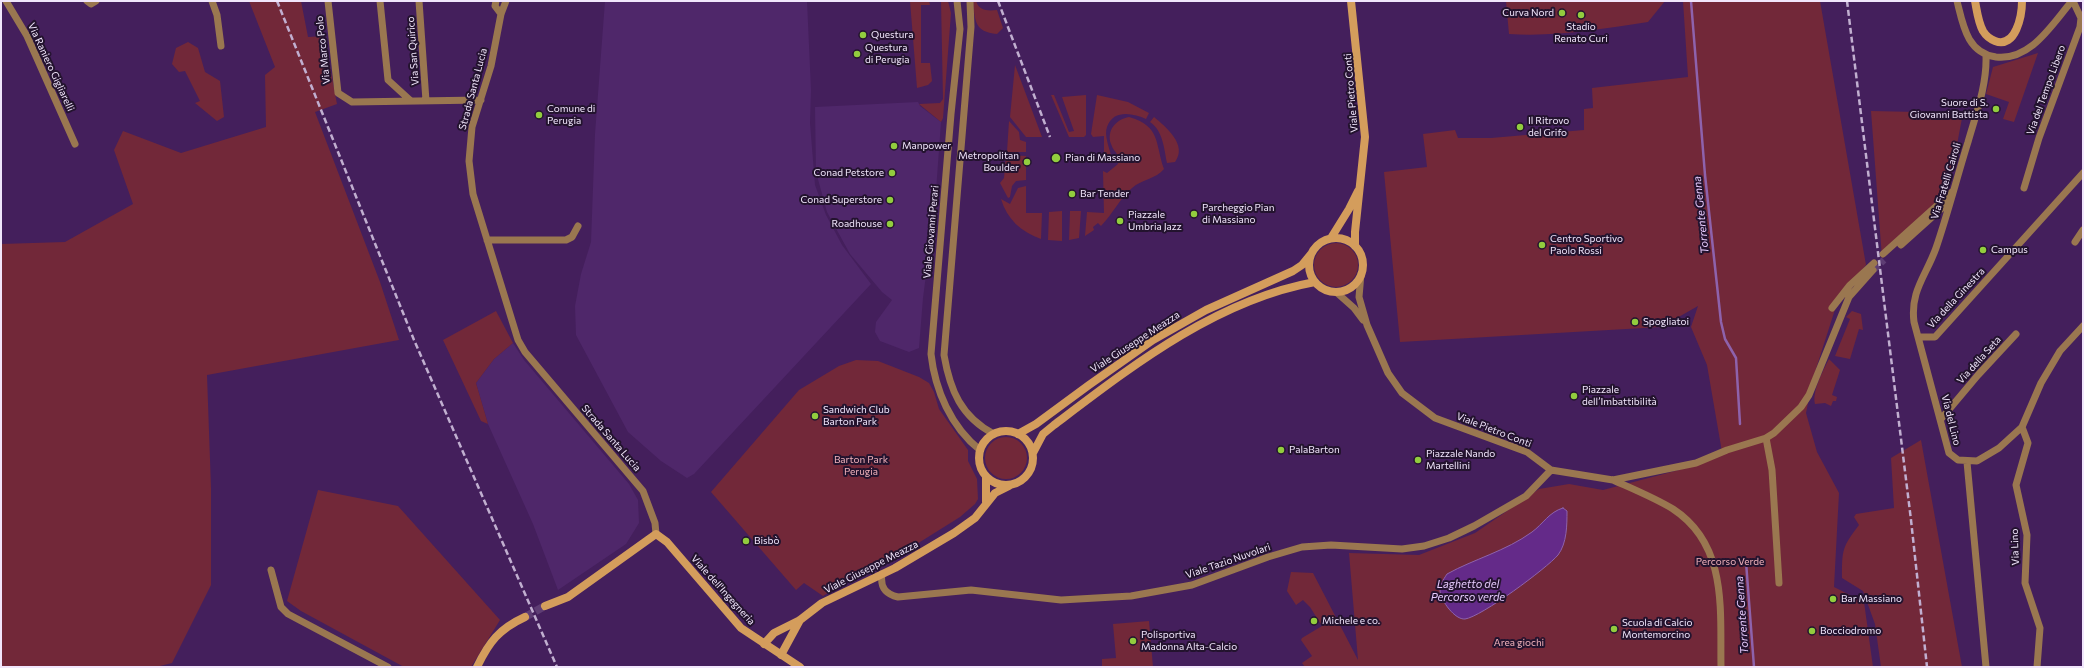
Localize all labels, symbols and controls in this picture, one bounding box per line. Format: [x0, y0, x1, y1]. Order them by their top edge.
place label: Curva Nord [1502, 7, 1554, 19]
marker: Curva Nord [1557, 8, 1567, 18]
marker: Stadio Renato Curi [1576, 10, 1586, 20]
street label: Via Marco Polo [313, 15, 333, 85]
street label: Via San Quirico [405, 16, 421, 86]
street label: Via Raniero Gigliarelli [25, 21, 77, 113]
place label: Stadio Renato Curi [1554, 21, 1608, 44]
place label: Questura [871, 29, 913, 41]
marker: Questura [858, 30, 868, 40]
place label: Questura di Perugia [865, 42, 909, 66]
street label: Via del Tempo Libero [2024, 43, 2068, 137]
street label: Strada Santa Lucia [456, 47, 490, 131]
marker: Questura di Perugia [852, 49, 862, 59]
street label: Viale Pietro Conti [1342, 53, 1360, 133]
place label: Suore di S. Giovanni Battista [1910, 97, 1988, 120]
place label: Comune di Perugia [547, 103, 595, 126]
marker: Suore di S. Giovanni Battista [1991, 104, 2001, 114]
marker: Comune di Perugia [534, 110, 544, 120]
place label: Il Ritrovo del Grifo [1528, 115, 1569, 138]
marker: Il Ritrovo del Grifo [1515, 122, 1525, 132]
place label: Manpower [902, 140, 951, 152]
marker: Manpower [889, 141, 899, 151]
street label: Via Fratelli Cairoli [1929, 141, 1963, 221]
place label: Metropolitan Boulder [958, 150, 1019, 174]
marker: Pian di Massiano [1050, 152, 1062, 164]
place label: Pian di Massiano [1065, 152, 1140, 164]
marker: Metropolitan Boulder [1022, 157, 1032, 167]
place label: Conad Petstore [813, 167, 884, 179]
marker: Conad Petstore [887, 168, 897, 178]
water label: Torrente Genna [1690, 176, 1712, 254]
street label: Viale Giovanni Perari [921, 185, 941, 279]
place label: Bar Tender [1080, 188, 1129, 200]
marker: Bar Tender [1067, 189, 1077, 199]
place label: Conad Superstore [800, 194, 882, 206]
marker: Conad Superstore [885, 195, 895, 205]
place label: Parcheggio Pian di Massiano [1202, 202, 1274, 226]
place label: Piazzale Umbria Jazz [1128, 209, 1182, 232]
marker: Parcheggio Pian di Massiano [1189, 209, 1199, 219]
marker: Piazzale Umbria Jazz [1115, 216, 1125, 226]
place label: Roadhouse [832, 218, 882, 230]
marker: Roadhouse [885, 219, 895, 229]
place label: Centro Sportivo Paolo Rossi [1550, 233, 1623, 256]
marker: Centro Sportivo Paolo Rossi [1537, 240, 1547, 250]
place label: Campus [1991, 244, 2028, 256]
marker: Campus [1978, 245, 1988, 255]
street label: Via della Ginestra [1925, 265, 1987, 331]
street label: Viale Giuseppe Meazza [1088, 309, 1182, 375]
place label: Spogliatoi [1643, 316, 1689, 328]
marker: Spogliatoi [1630, 317, 1640, 327]
street label: Via della Seta [1954, 334, 2004, 386]
place label: Piazzale dell’Imbattibilità [1582, 384, 1657, 408]
marker: Piazzale dell’Imbattibilità [1569, 391, 1579, 401]
street label: Via del Lino [1939, 393, 1963, 447]
street label: Strada Santa Lucia [579, 402, 643, 474]
place label: Sandwich Club Barton Park [823, 404, 890, 428]
street label: Viale Pietro Conti [1455, 410, 1533, 450]
marker: Sandwich Club Barton Park [810, 411, 820, 421]
place label: PalaBarton [1289, 444, 1340, 456]
marker: PalaBarton [1276, 445, 1286, 455]
place label: Piazzale Nando Martellini [1426, 448, 1495, 472]
park label: Barton Park Perugia [834, 454, 888, 478]
marker: Piazzale Nando Martellini [1413, 455, 1423, 465]
street label: Via Lino [2008, 529, 2022, 565]
place label: Bisbò [754, 535, 779, 547]
marker: Bisbò [741, 536, 751, 546]
street label: Viale Giuseppe Meazza [822, 538, 920, 596]
street label: Viale Tazio Nuvolari [1184, 541, 1272, 581]
street label: Viale dell'Ingegneria [688, 553, 758, 627]
park label: Percorso Verde [1696, 556, 1764, 568]
water label: Torrente Genna [1733, 576, 1751, 654]
water label: Laghetto del Percorso verde [1431, 577, 1505, 603]
place label: Bar Massiano [1841, 593, 1902, 605]
marker: Bar Massiano [1828, 594, 1838, 604]
place label: Michele e co. [1322, 615, 1380, 627]
marker: Michele e co. [1309, 616, 1319, 626]
place label: Scuola di Calcio Montemorcino [1622, 617, 1692, 640]
marker: Scuola di Calcio Montemorcino [1609, 624, 1619, 634]
place label: Bocciodromo [1820, 625, 1881, 637]
marker: Bocciodromo [1807, 626, 1817, 636]
place label: Polisportiva Madonna Alta-Calcio [1141, 629, 1237, 652]
marker: Polisportiva Madonna Alta-Calcio [1128, 636, 1138, 646]
park label: Area giochi [1494, 637, 1544, 649]

